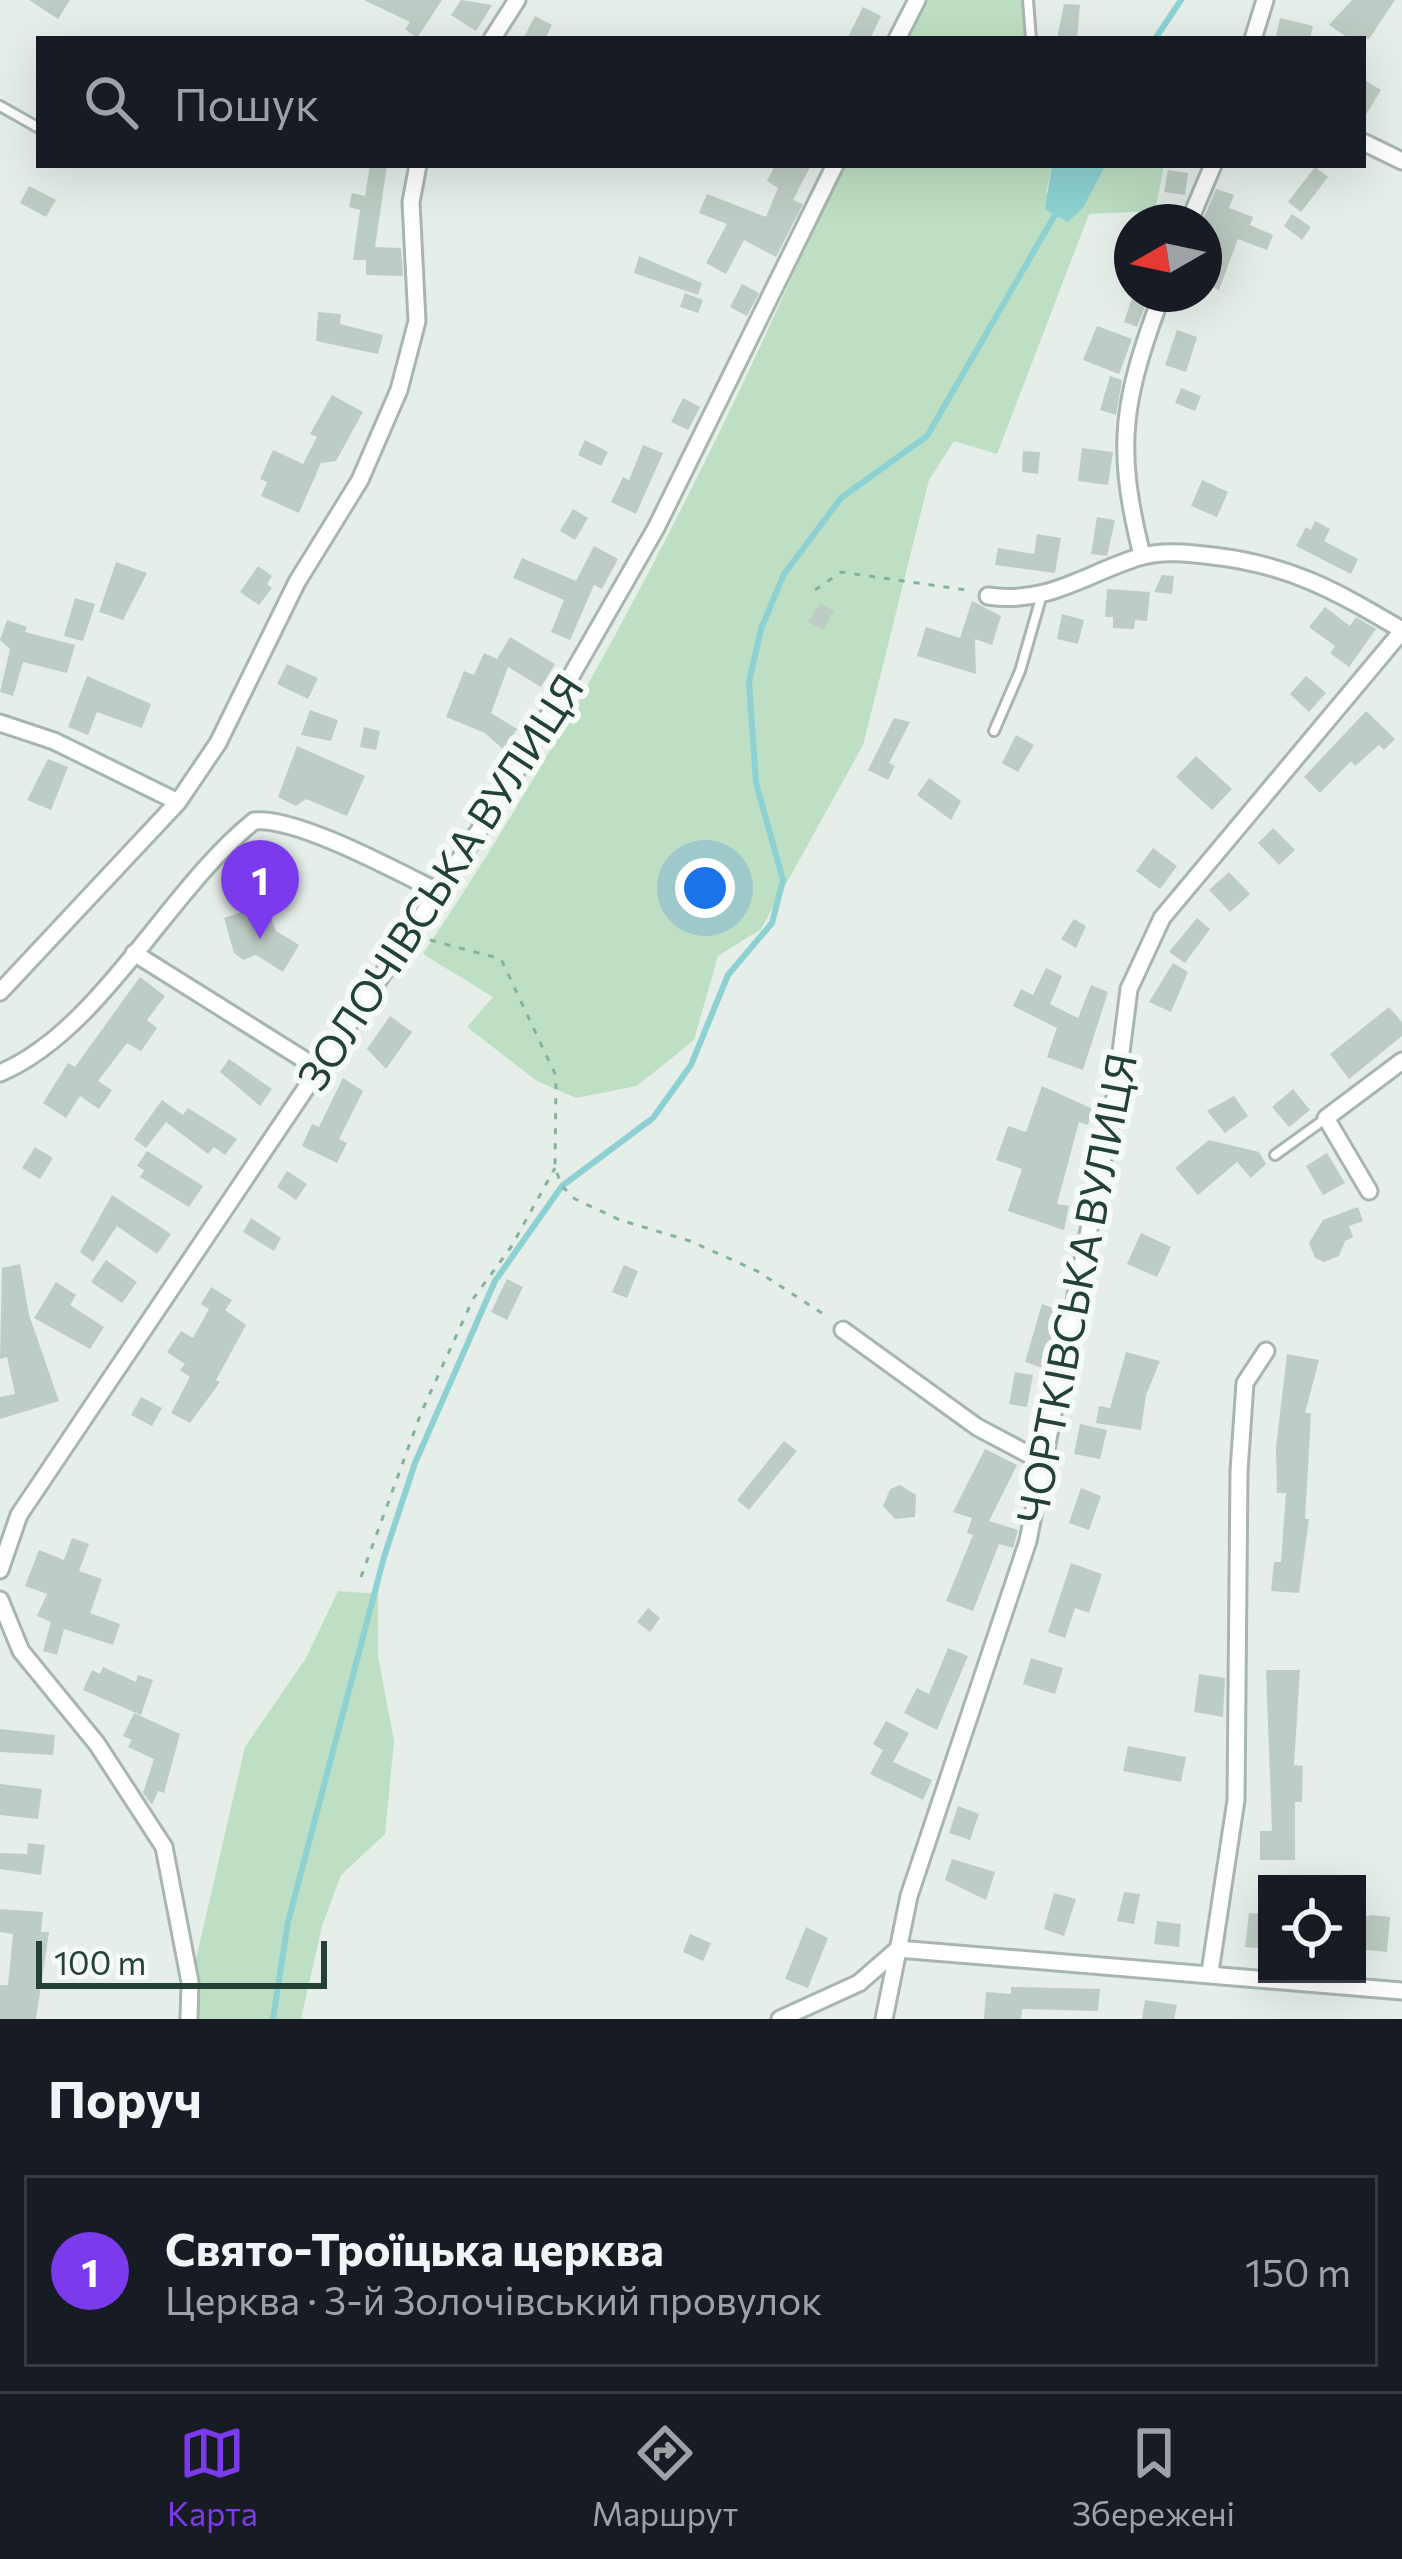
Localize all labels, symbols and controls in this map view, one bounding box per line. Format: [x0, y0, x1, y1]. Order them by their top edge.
search box [36, 36, 1366, 168]
icon: search [78, 69, 144, 135]
text: Пошук [174, 75, 319, 130]
north arrow [1114, 204, 1222, 312]
street label: ЗОЛОЧІВСЬКА ВУЛИЦЯ [285, 663, 593, 1099]
pin: 1 [221, 840, 299, 939]
your location [675, 858, 735, 918]
street label: ЧОРТКІВСЬКА ВУЛИЦЯ [1004, 1049, 1146, 1527]
map controls [1258, 1875, 1366, 1983]
button: locate [1258, 1875, 1366, 1983]
scale bar [36, 1935, 327, 1988]
text: 100 m [54, 1941, 146, 1982]
text: Поруч [48, 2066, 202, 2129]
text: Свято-Троїцька церква [165, 2220, 664, 2275]
text: 1 [81, 2247, 99, 2295]
text: 150 m [1245, 2247, 1351, 2295]
text: Церква · 3-й Золочівський провулок [165, 2275, 822, 2323]
tab: Карта [167, 2420, 258, 2533]
tab: Маршрут [592, 2420, 738, 2533]
tab: Збережені [1072, 2420, 1235, 2533]

